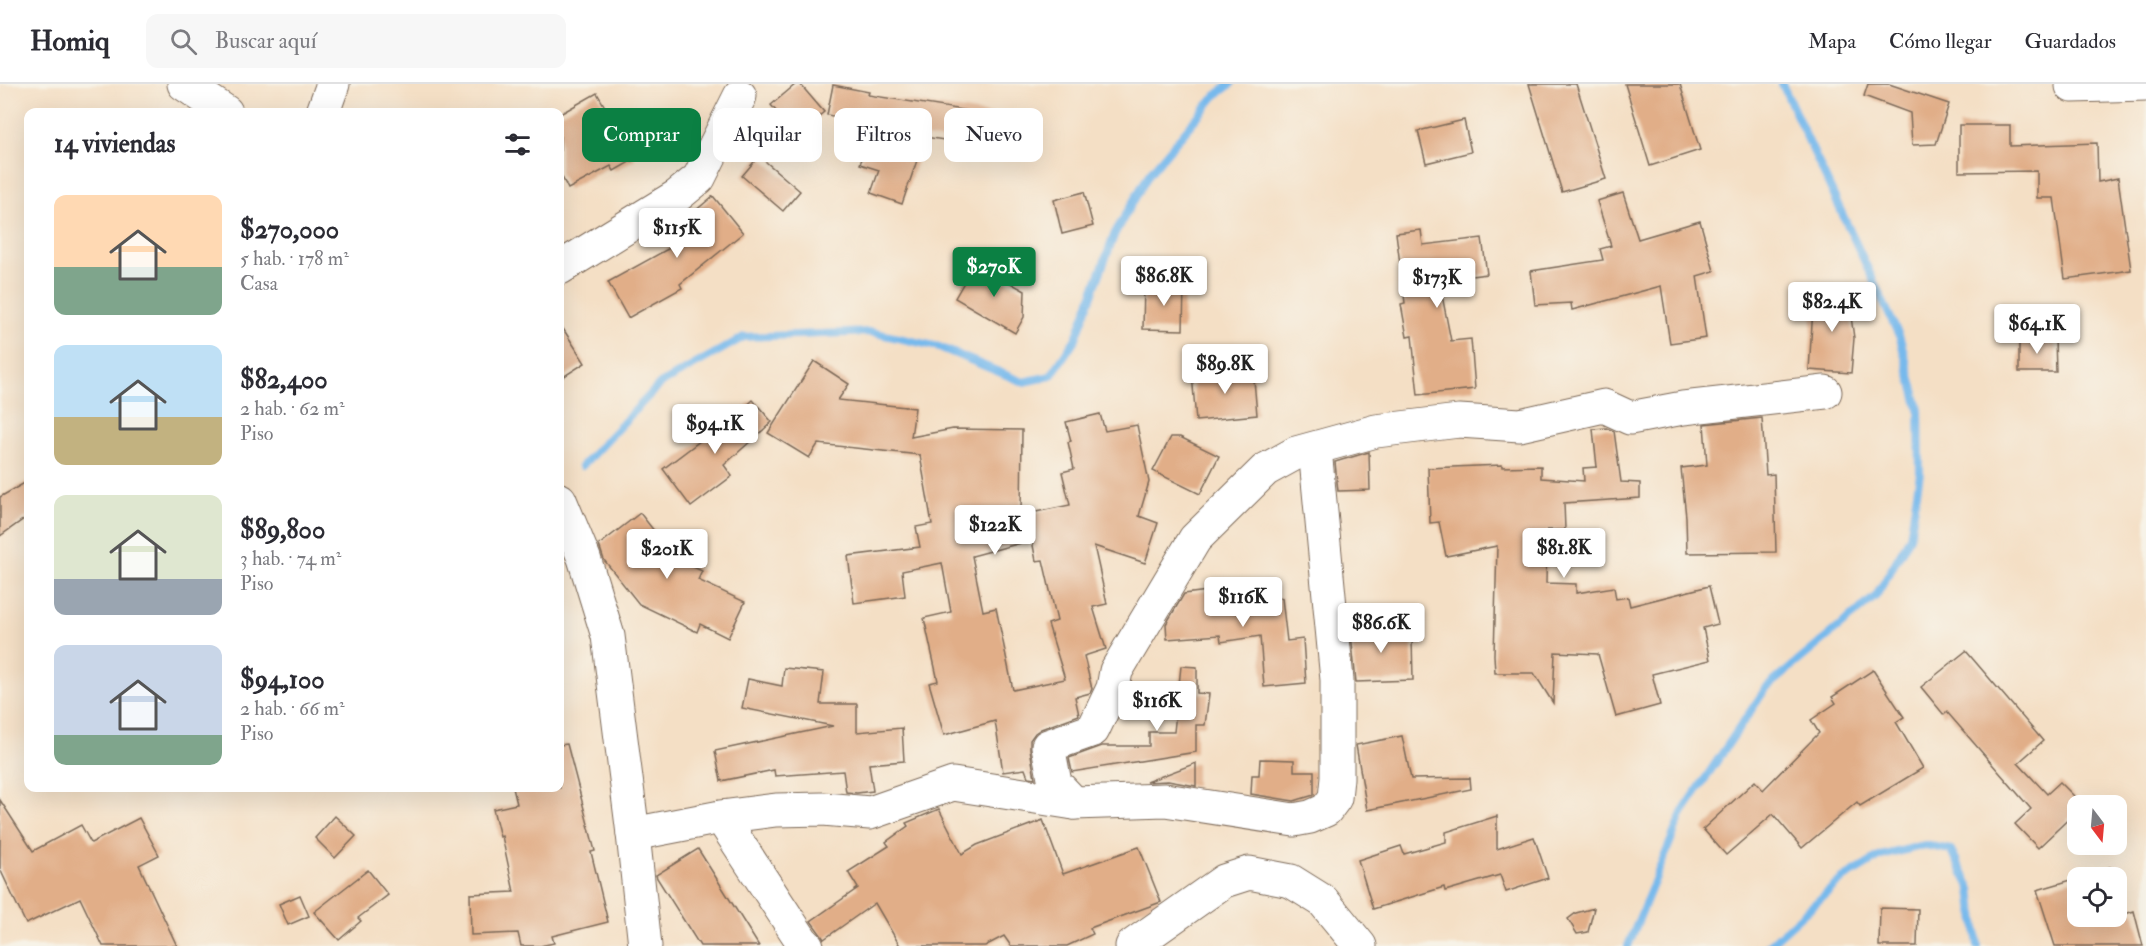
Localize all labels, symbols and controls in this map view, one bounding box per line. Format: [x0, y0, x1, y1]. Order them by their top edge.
search box [146, 14, 566, 68]
text: Homiq [30, 24, 110, 59]
icon: search [167, 25, 200, 58]
text: Buscar aquí [215, 27, 317, 55]
text: Mapa [1808, 28, 1856, 55]
text: Cómo llegar [1889, 28, 1992, 55]
text: Guardados [2025, 28, 2116, 55]
chip: Comprar [582, 108, 701, 162]
chip: Alquilar [713, 108, 822, 162]
chip: Filtros [834, 108, 932, 162]
chip: Nuevo [944, 108, 1043, 162]
text: 14 viviendas [54, 128, 175, 160]
icon: filters [501, 128, 534, 161]
pin: $115K [635, 208, 719, 259]
text: $270,000 [240, 214, 339, 246]
text: $115K [653, 215, 701, 240]
icon: home [102, 219, 174, 291]
text: 5 hab. · 178 m² [240, 246, 349, 271]
pin: $270K [952, 247, 1036, 298]
text: $270K [967, 254, 1021, 279]
pin: $86.8K [1115, 256, 1213, 307]
pin: $173K [1395, 258, 1479, 309]
text: $86.8K [1135, 263, 1193, 288]
text: $173K [1412, 265, 1462, 290]
text: Casa [240, 271, 278, 296]
pin: $82.4K [1783, 282, 1881, 333]
text: $82.4K [1802, 289, 1862, 314]
pin: $64.1K [1988, 304, 2086, 355]
text: $64.1K [2008, 311, 2066, 336]
pin: $89.8K [1176, 344, 1274, 395]
text: $89.8K [1196, 351, 1254, 376]
text: $82,400 [240, 364, 328, 396]
icon: home [102, 369, 174, 441]
text: 2 hab. · 62 m² [240, 396, 345, 421]
pin: $94.1K [666, 404, 764, 455]
text: $94.1K [686, 411, 744, 436]
text: Piso [240, 421, 273, 446]
pin: $122K [953, 505, 1037, 556]
text: $122K [969, 512, 1021, 537]
text: $89,800 [240, 514, 325, 546]
icon: home [102, 519, 174, 591]
pin: $81.8K [1515, 528, 1613, 579]
pin: $201K [625, 529, 709, 580]
text: $81.8K [1536, 535, 1592, 560]
text: $201K [641, 536, 693, 561]
text: 3 hab. · 74 m² [240, 546, 341, 571]
text: Piso [240, 571, 273, 596]
pin: $116K [1201, 577, 1285, 628]
text: $116K [1218, 584, 1268, 609]
pin: $86.6K [1332, 603, 1430, 654]
text: $86.6K [1352, 610, 1410, 635]
text: $94,100 [240, 664, 325, 696]
icon: home [102, 669, 174, 741]
pin: $116K [1115, 681, 1199, 732]
text: $116K [1132, 688, 1182, 713]
text: 2 hab. · 66 m² [240, 696, 345, 721]
text: Piso [240, 721, 273, 746]
north arrow [2067, 795, 2127, 855]
map controls [2067, 795, 2127, 927]
button: locate [2067, 867, 2127, 927]

